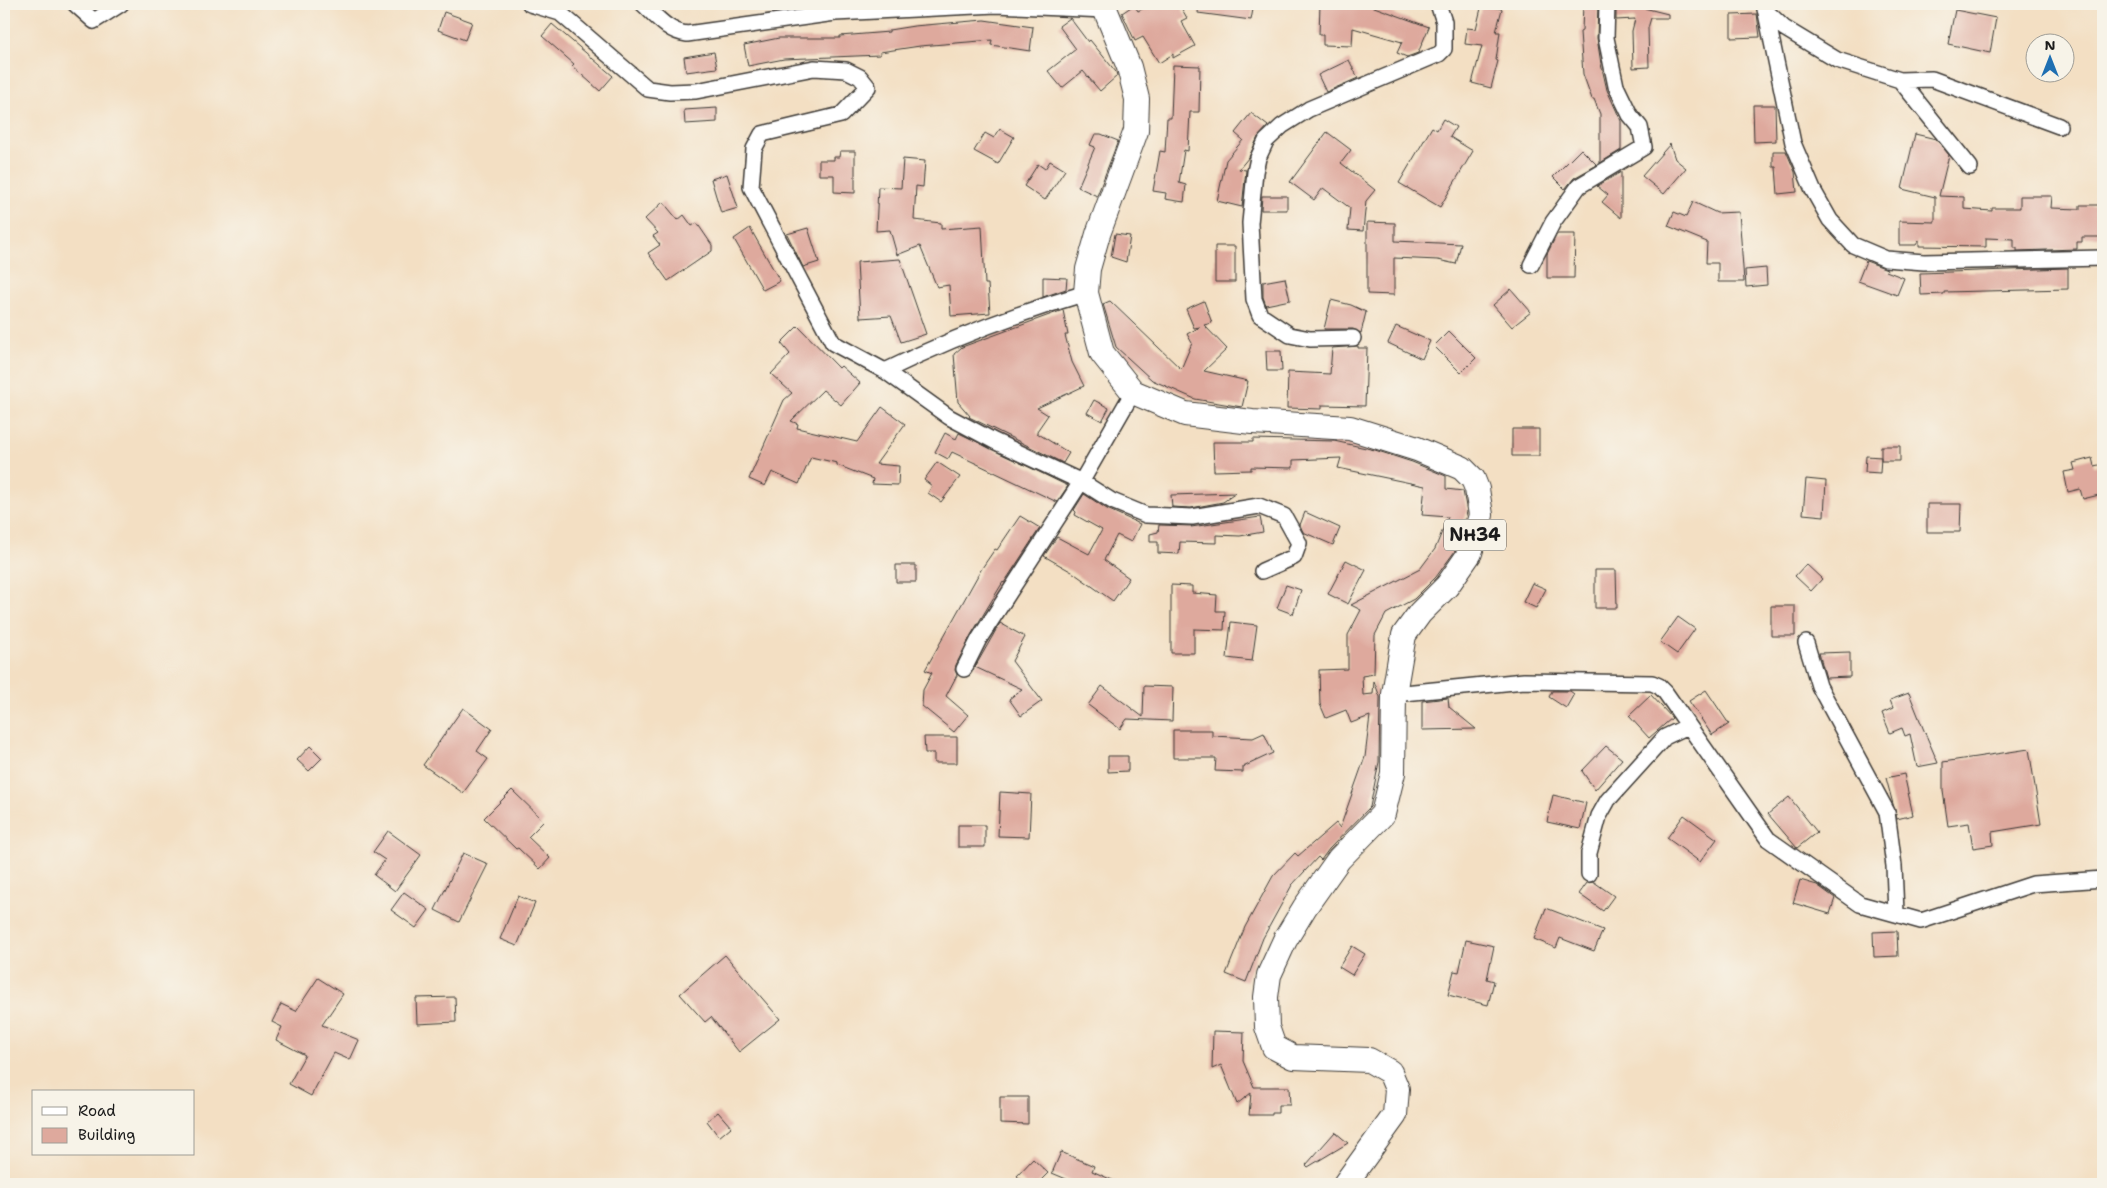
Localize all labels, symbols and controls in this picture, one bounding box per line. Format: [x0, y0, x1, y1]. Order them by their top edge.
north arrow [2024, 32, 2074, 82]
text: N [2044, 36, 2056, 54]
road number: NH34 [1444, 520, 1506, 550]
legend [32, 1090, 195, 1156]
text: Road [78, 1101, 116, 1121]
text: Building [78, 1125, 135, 1145]

